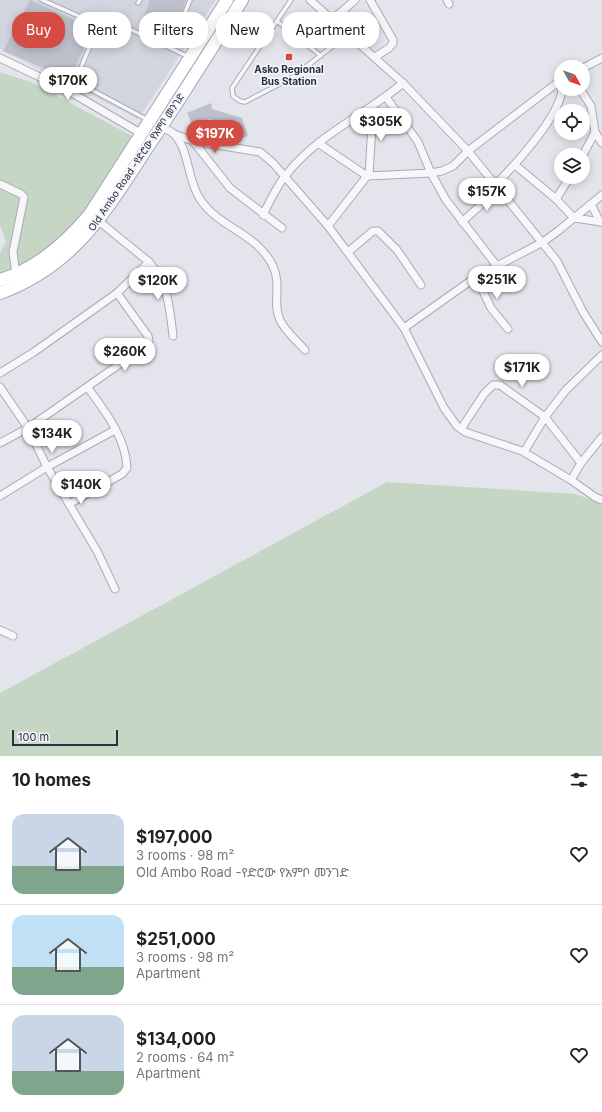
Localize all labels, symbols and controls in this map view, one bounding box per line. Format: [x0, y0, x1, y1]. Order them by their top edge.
chip: Buy [12, 12, 65, 48]
chip: Rent [73, 12, 131, 48]
chip: Filters [139, 12, 208, 48]
chip: New [216, 12, 274, 48]
chip: Apartment [282, 12, 379, 48]
marker: Asko Regional Bus Station [284, 52, 294, 62]
north arrow [554, 60, 590, 96]
map controls [554, 60, 590, 184]
place label: Asko Regional Bus Station [254, 63, 324, 87]
pin: $170K [40, 67, 96, 101]
text: $170K [48, 72, 88, 88]
street label: Old Ambo Road -የድሮው የአምቦ መንገድ [85, 91, 187, 233]
button: locate [554, 104, 590, 140]
pin: $305K [353, 108, 409, 142]
text: $305K [359, 113, 403, 129]
pin: $197K [187, 120, 243, 154]
text: $197K [195, 125, 235, 141]
button: layers [554, 148, 590, 184]
pin: $157K [459, 178, 515, 212]
text: $157K [467, 183, 507, 199]
pin: $251K [469, 266, 525, 300]
pin: $120K [130, 267, 186, 301]
text: $251K [477, 271, 517, 287]
text: $120K [138, 272, 178, 288]
pin: $260K [97, 338, 153, 372]
text: $260K [103, 343, 147, 359]
pin: $171K [494, 354, 550, 388]
text: $171K [504, 359, 540, 375]
pin: $134K [24, 420, 80, 454]
text: $134K [32, 425, 72, 441]
pin: $140K [53, 471, 109, 505]
text: $140K [60, 476, 102, 492]
scale bar [12, 728, 118, 747]
text: 100 m [18, 730, 49, 744]
icon: filters [568, 769, 590, 791]
text: 10 homes [12, 770, 91, 790]
text: $197,000 [136, 827, 213, 847]
icon: home [44, 830, 92, 878]
icon: heart [568, 843, 590, 865]
text: 3 rooms · 98 m² [136, 847, 234, 863]
text: Old Ambo Road -የድሮው የአምቦ መንገድ [136, 864, 349, 880]
text: $251,000 [136, 929, 216, 949]
icon: home [44, 931, 92, 979]
icon: heart [568, 944, 590, 966]
text: 3 rooms · 98 m² [136, 949, 234, 965]
text: Apartment [136, 965, 201, 981]
text: $134,000 [136, 1029, 216, 1049]
icon: home [44, 1031, 92, 1079]
icon: heart [568, 1044, 590, 1066]
text: 2 rooms · 64 m² [136, 1049, 234, 1065]
text: Apartment [136, 1065, 201, 1081]

